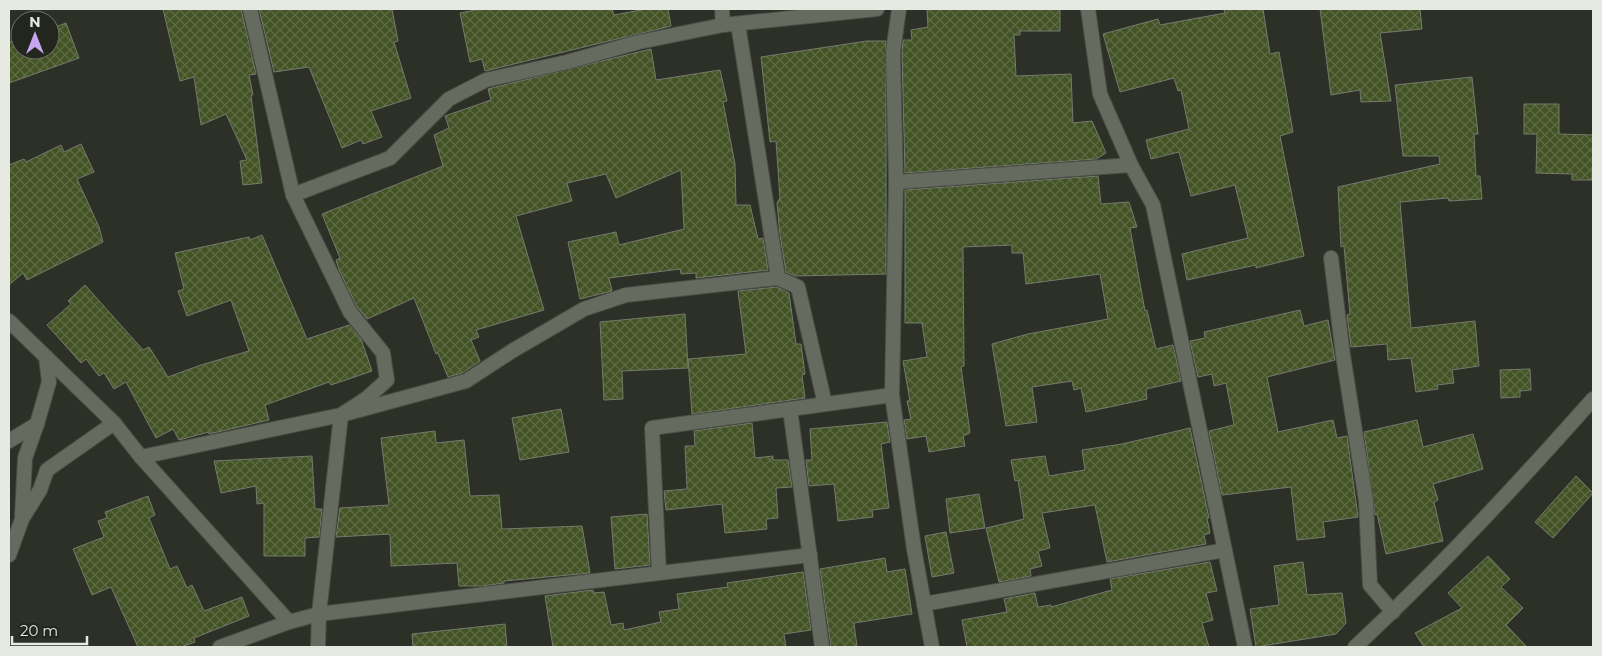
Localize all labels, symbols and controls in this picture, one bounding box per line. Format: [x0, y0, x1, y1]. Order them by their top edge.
north arrow [10, 10, 60, 60]
text: N [29, 13, 41, 31]
scale bar [12, 614, 88, 646]
text: 20 m [20, 621, 58, 640]

